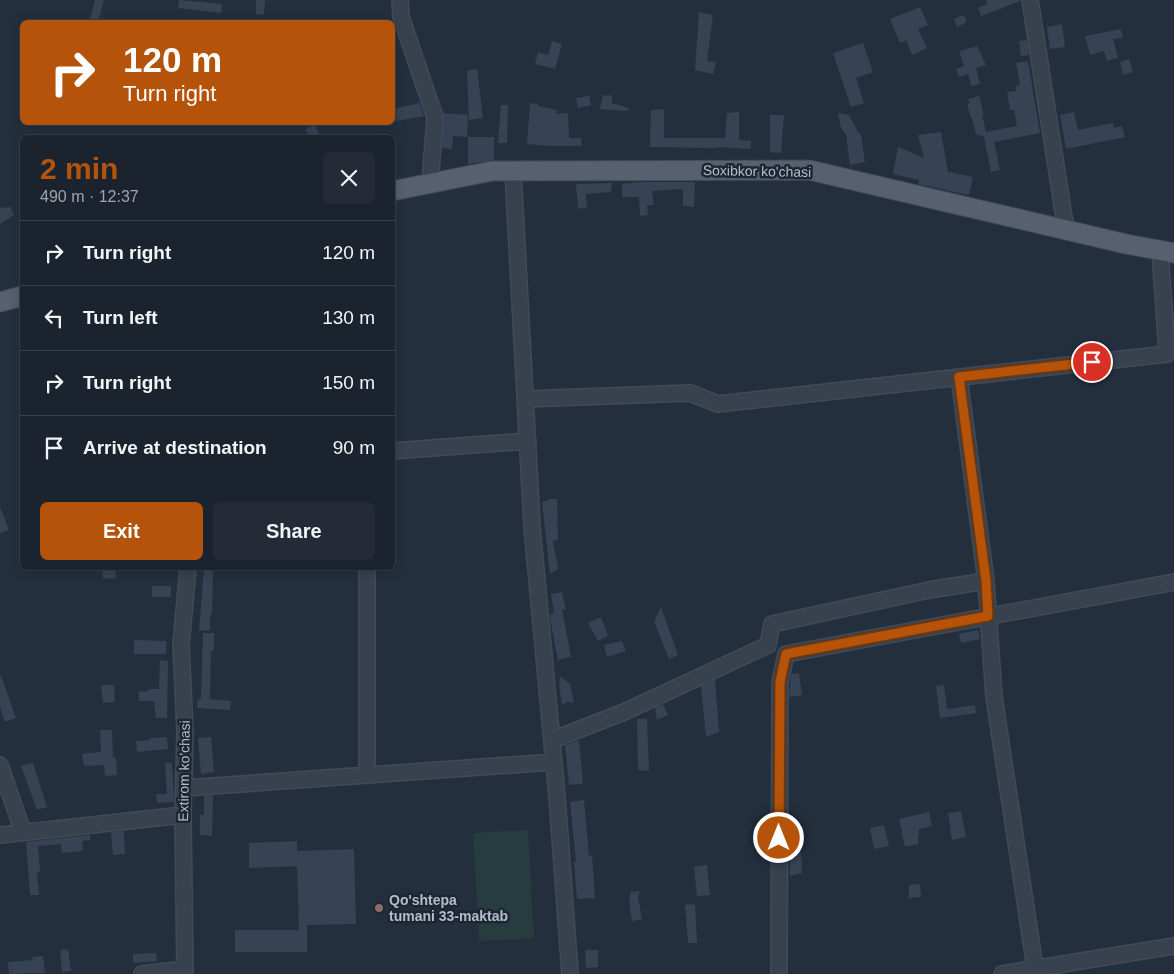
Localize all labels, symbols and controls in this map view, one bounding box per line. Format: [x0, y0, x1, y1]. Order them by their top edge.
icon: right [40, 40, 105, 105]
text: 120 m [123, 40, 222, 79]
text: Turn right [123, 81, 216, 106]
text: 2 min [40, 152, 118, 185]
button: close [323, 152, 375, 204]
street label: Soxibkor ko'chasi [703, 162, 811, 180]
text: 490 m · 12:37 [40, 188, 139, 205]
icon: right [40, 239, 68, 267]
text: Turn right [83, 242, 171, 263]
text: 120 m [322, 242, 375, 263]
icon: left [40, 304, 68, 332]
text: Turn left [83, 307, 158, 328]
text: 130 m [322, 307, 375, 328]
pin [1071, 341, 1113, 383]
icon: arrive [1078, 348, 1106, 376]
icon: right [40, 369, 68, 397]
text: Turn right [83, 372, 171, 393]
text: 150 m [322, 372, 375, 393]
icon: arrive [40, 434, 68, 462]
text: Arrive at destination [83, 437, 267, 458]
text: 90 m [333, 437, 375, 458]
button: Exit [40, 502, 203, 560]
button: Share [213, 502, 375, 560]
street label: Extirom ko'chasi [175, 720, 193, 822]
position arrow [752, 811, 804, 863]
place label: Qo'shtepa tumani 33-maktab [389, 892, 508, 924]
marker: Qo'shtepa tumani 33-maktab [373, 902, 385, 914]

